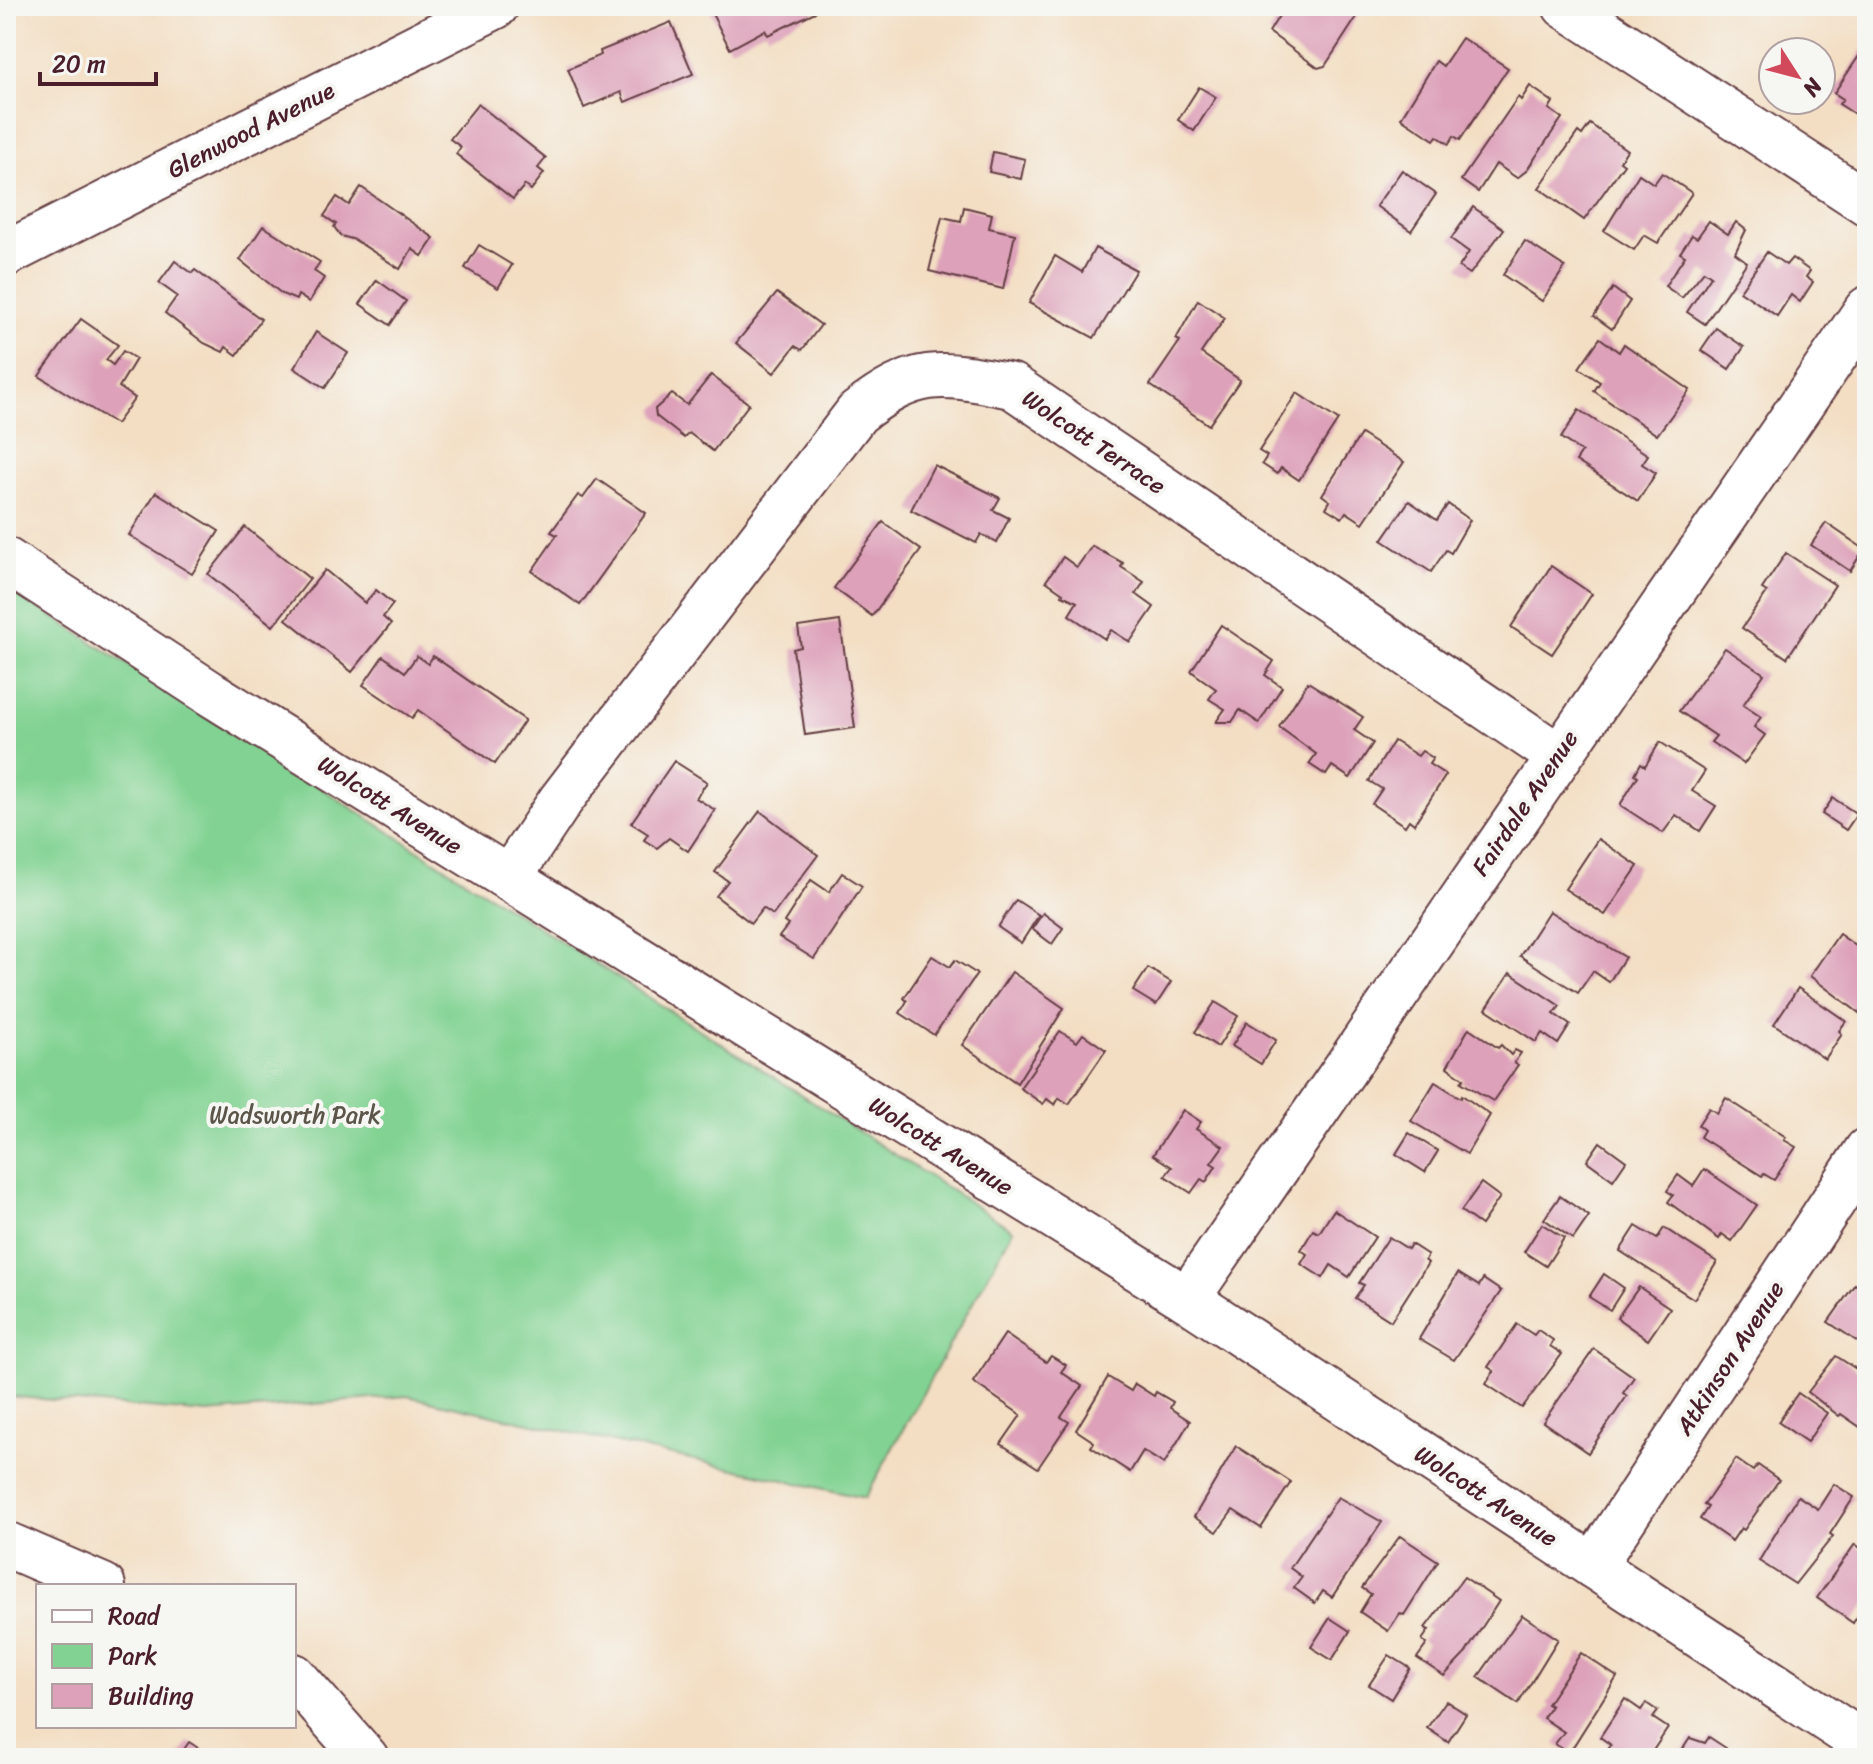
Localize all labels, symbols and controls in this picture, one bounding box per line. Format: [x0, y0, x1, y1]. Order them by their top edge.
scale bar [40, 36, 156, 86]
north arrow [1757, 36, 1837, 116]
text: 20 m [52, 43, 106, 85]
street label: Glenwood Avenue [160, 69, 343, 190]
text: N [1792, 69, 1834, 106]
street label: Wolcott Terrace [1013, 378, 1175, 506]
street label: Fairdale Avenue [1460, 721, 1590, 885]
street label: Wolcott Avenue [309, 744, 471, 866]
street label: Wolcott Avenue [860, 1085, 1022, 1207]
park label: Wadsworth Park [209, 1094, 381, 1136]
street label: Atkinson Avenue [1663, 1272, 1796, 1445]
street label: Wolcott Avenue [1406, 1434, 1566, 1558]
legend [36, 1584, 296, 1728]
text: Road [108, 1595, 162, 1637]
text: Park [108, 1635, 157, 1677]
text: Building [108, 1675, 194, 1717]

